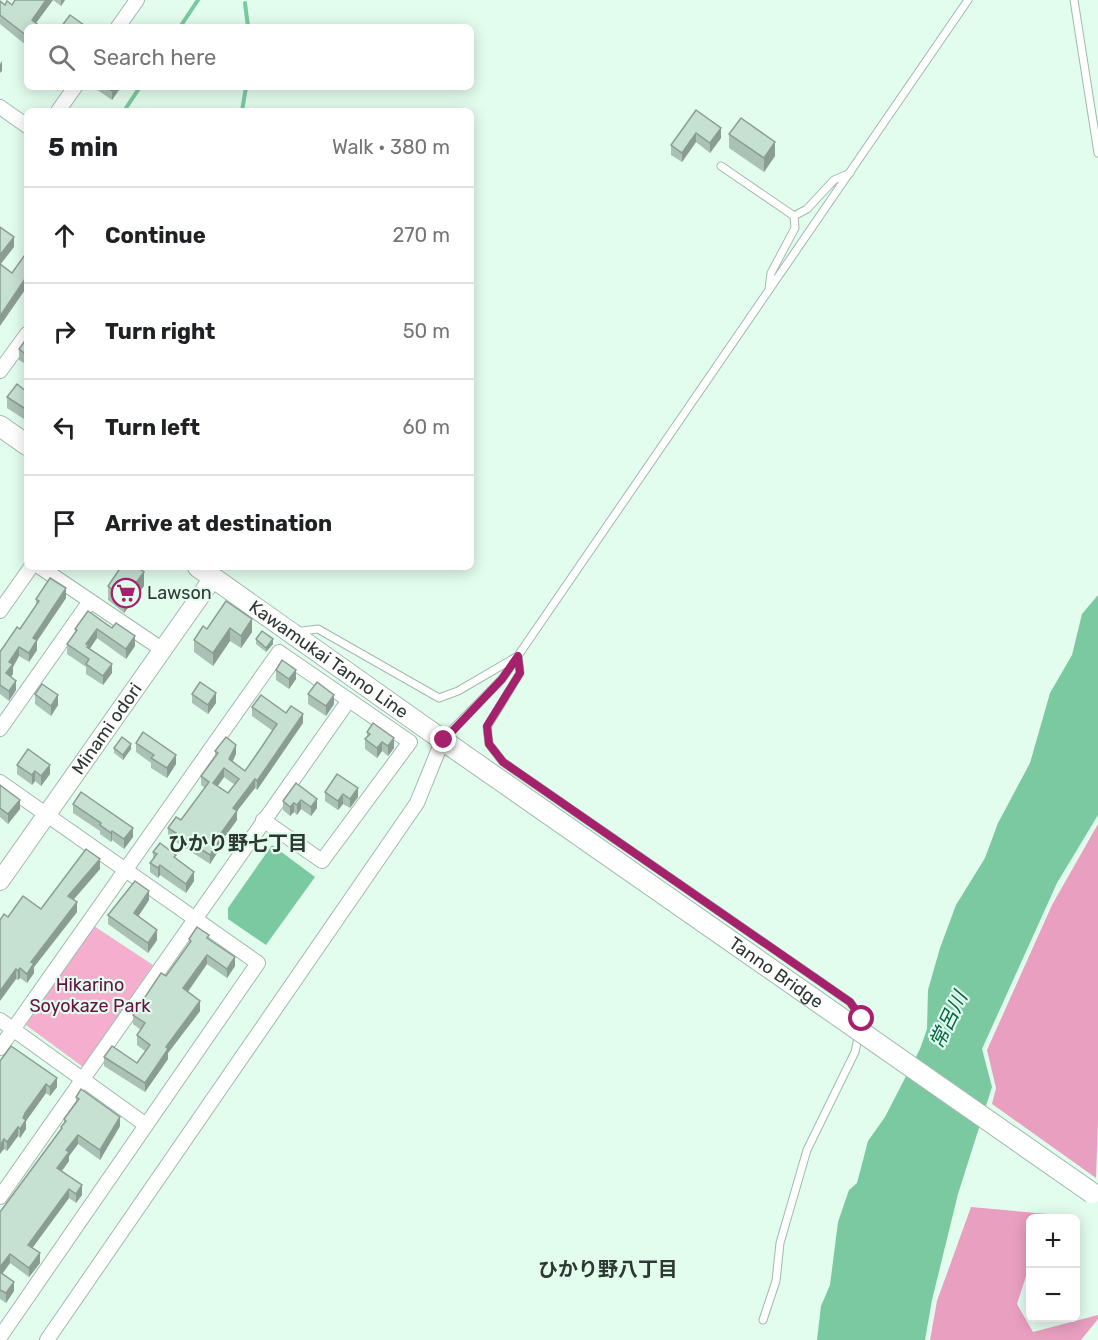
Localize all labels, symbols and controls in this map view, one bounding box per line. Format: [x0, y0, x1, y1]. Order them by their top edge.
search box [24, 24, 474, 90]
icon: search [45, 41, 78, 74]
text: Search here [93, 44, 216, 71]
text: 5 min [48, 132, 118, 163]
text: Walk · 380 m [332, 135, 450, 159]
icon: ahead [48, 219, 81, 252]
text: Continue [105, 222, 206, 249]
text: 270 m [393, 223, 450, 247]
icon: right [48, 315, 81, 348]
text: Turn right [105, 318, 215, 345]
text: 50 m [403, 319, 450, 343]
icon: left [48, 411, 81, 444]
text: Turn left [105, 414, 200, 441]
text: 60 m [403, 415, 450, 439]
icon: arrive [48, 507, 81, 540]
text: Arrive at destination [105, 510, 332, 537]
supermarket icon: Lawson [110, 577, 142, 609]
place label: Lawson [147, 582, 212, 604]
street label: Kawamukai Tanno Line [245, 596, 412, 723]
street label: Minami odori [67, 679, 147, 779]
route end [430, 726, 456, 752]
district label: ひかり野七丁目 [168, 831, 308, 855]
street label: Tanno Bridge [725, 932, 827, 1013]
park label: Hikarino Soyokaze Park [29, 974, 151, 1017]
water label: 常呂川 [924, 986, 973, 1052]
route start [848, 1005, 874, 1031]
map controls [1026, 1214, 1080, 1322]
button: + [1026, 1214, 1080, 1268]
district label: ひかり野八丁目 [538, 1257, 678, 1281]
button: − [1026, 1268, 1080, 1322]

